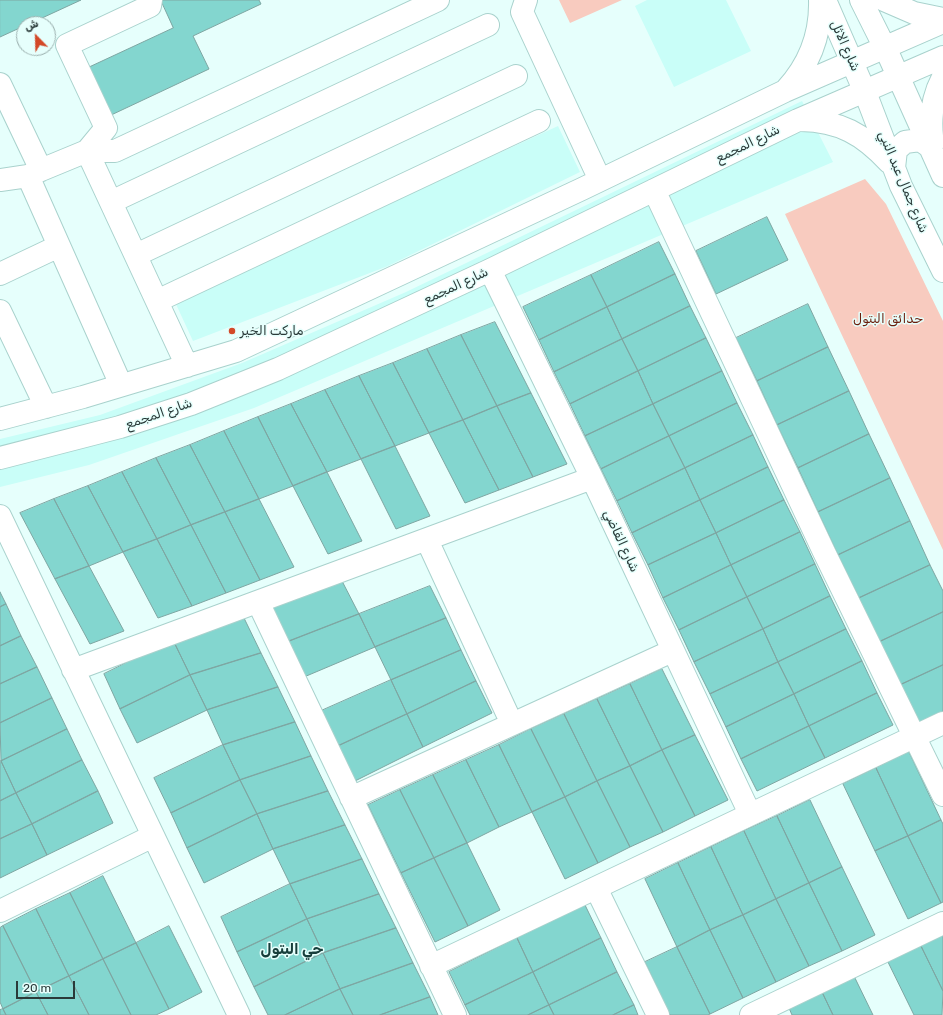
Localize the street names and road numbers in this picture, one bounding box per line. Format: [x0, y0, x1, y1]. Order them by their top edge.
street label: شارع الاثل [827, 18, 863, 74]
street label: شارع المجمع [714, 122, 782, 166]
street label: شارع جمال عبد النبي [875, 129, 931, 235]
street label: شارع المجمع [421, 264, 491, 308]
street label: شارع المجمع [124, 395, 194, 433]
street label: شارع القاضي [600, 507, 642, 575]

